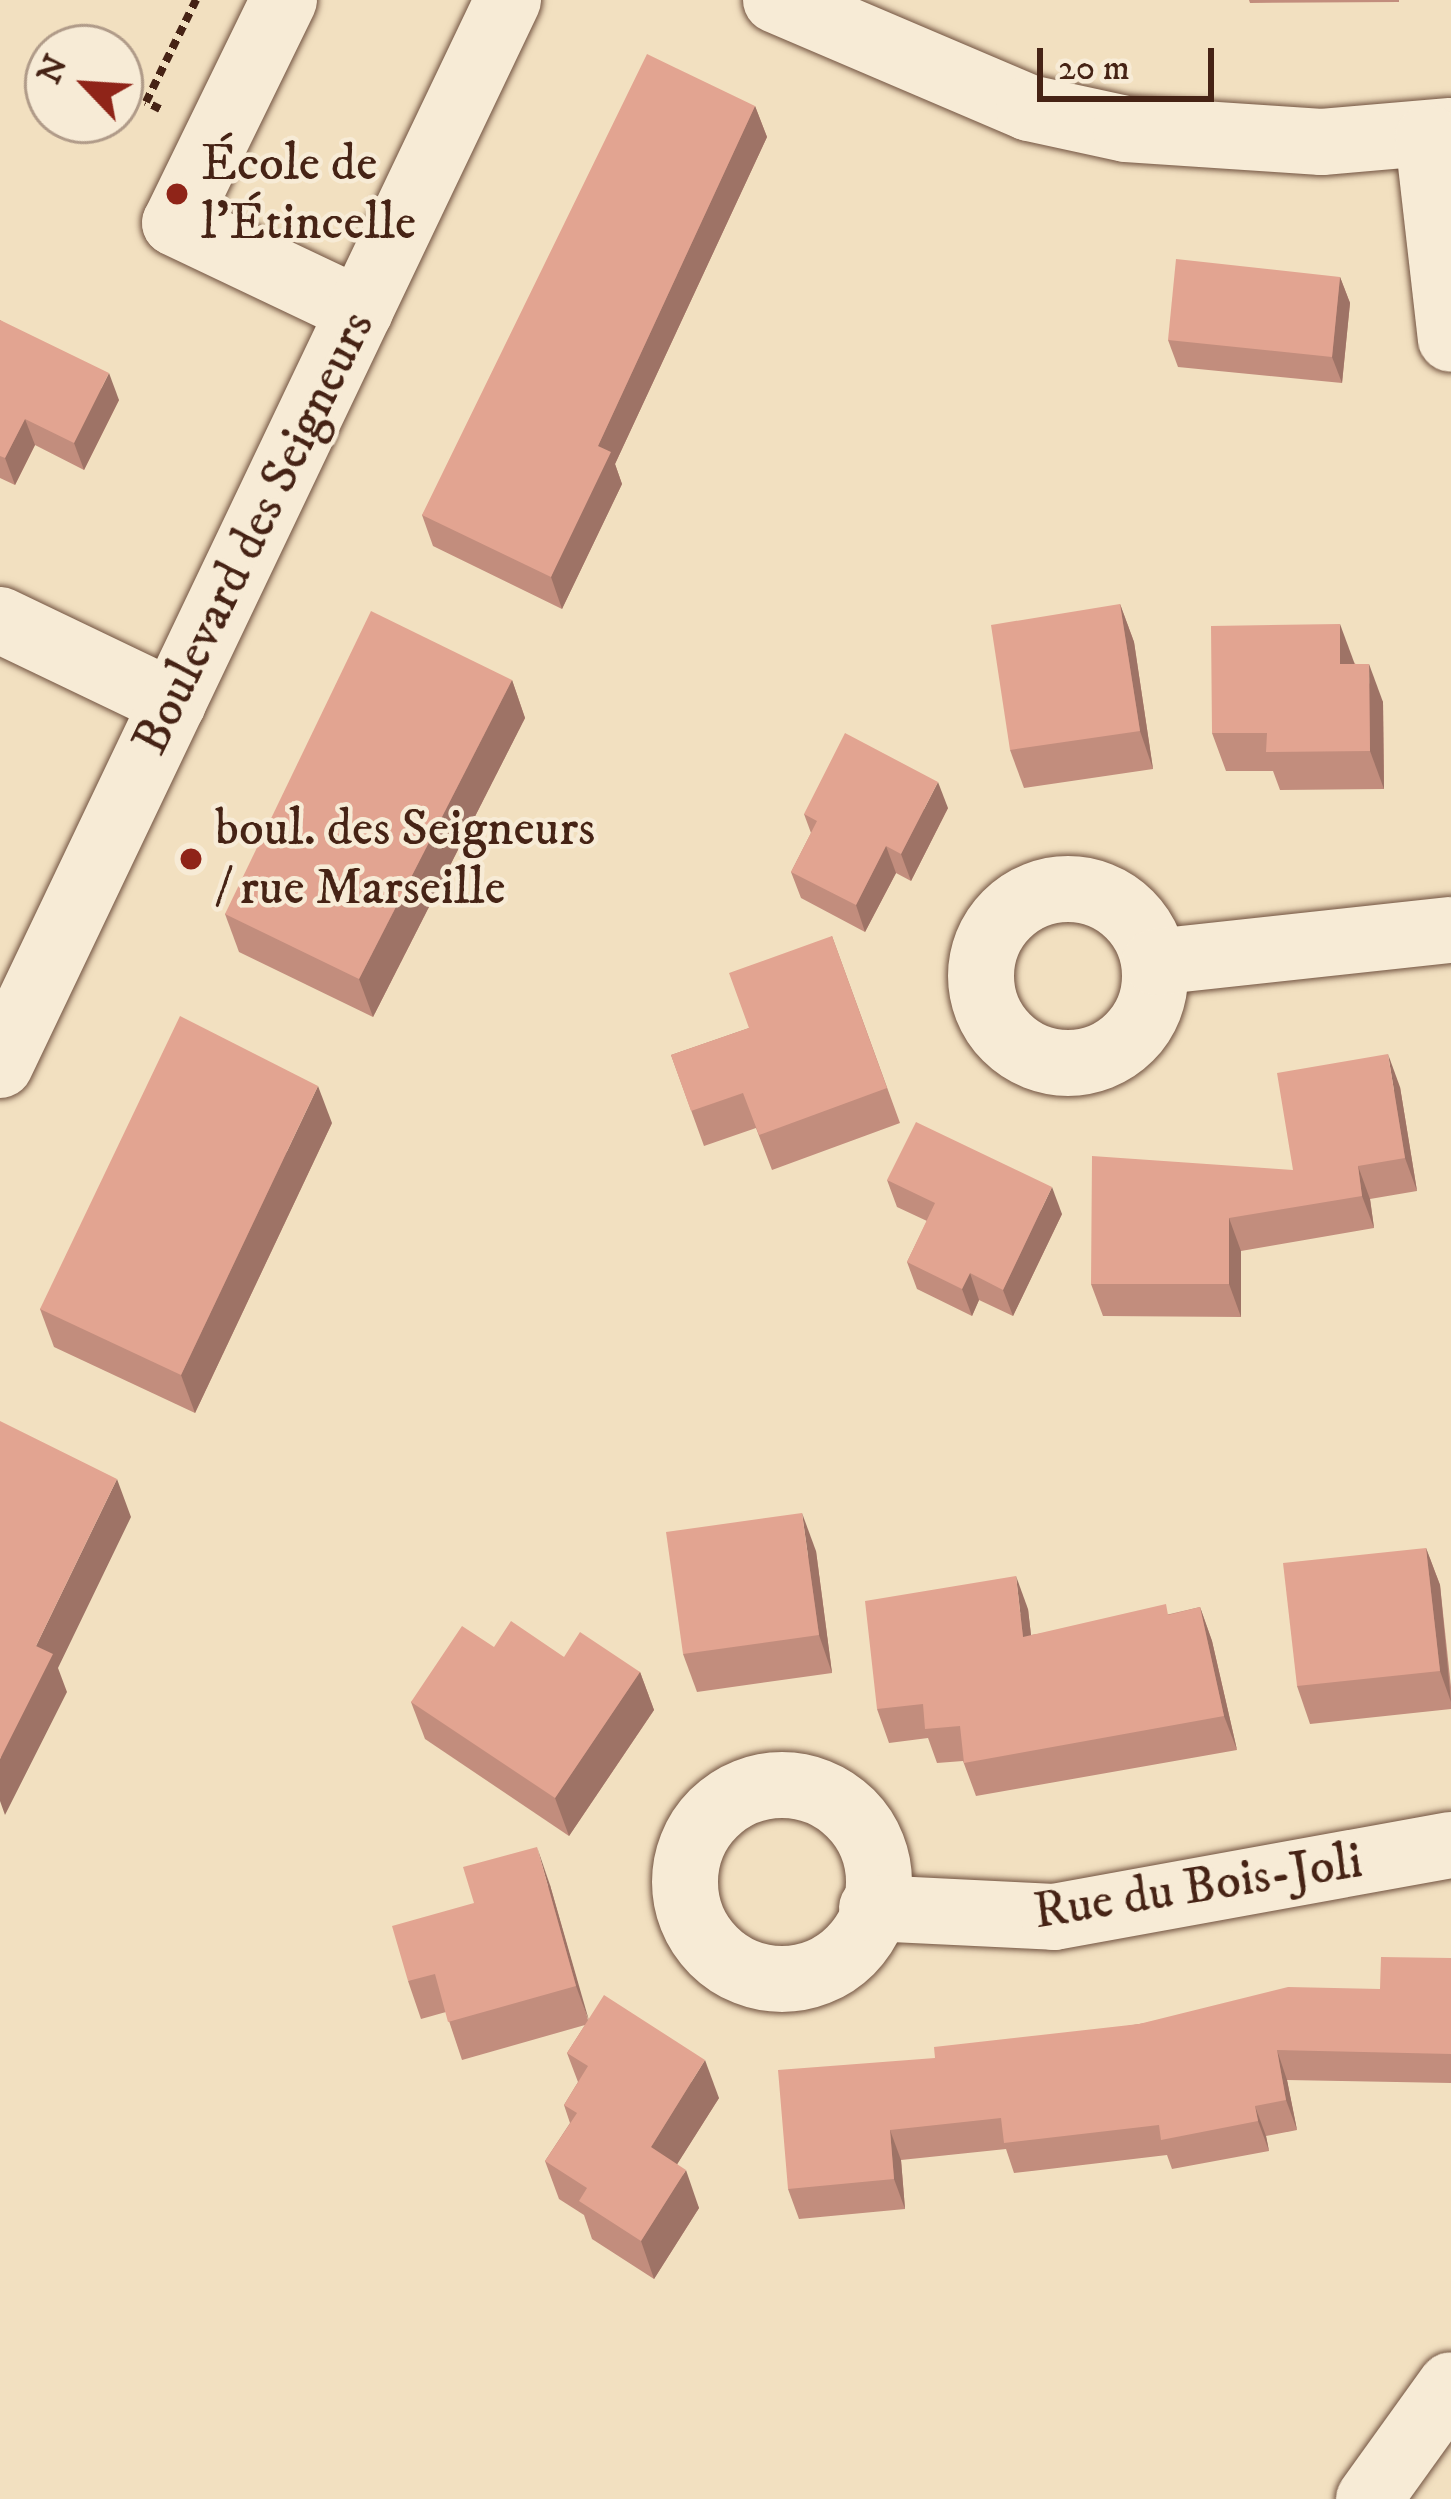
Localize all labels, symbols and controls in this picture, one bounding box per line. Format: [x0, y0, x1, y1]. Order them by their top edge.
north arrow [24, 24, 144, 144]
scale bar [1043, 24, 1220, 98]
text: 20 m [1058, 46, 1130, 91]
text: N [29, 49, 78, 91]
place label: École de l'Étincelle [201, 134, 416, 254]
marker: École de l'Étincelle [164, 181, 190, 207]
street label: Boulevard des Seigneurs [120, 301, 388, 765]
place label: boul. des Seigneurs / rue Marseille [215, 799, 595, 919]
marker: boul. des Seigneurs / rue Marseille [178, 846, 204, 872]
street label: Rue du Bois-Joli [1029, 1831, 1367, 1943]

